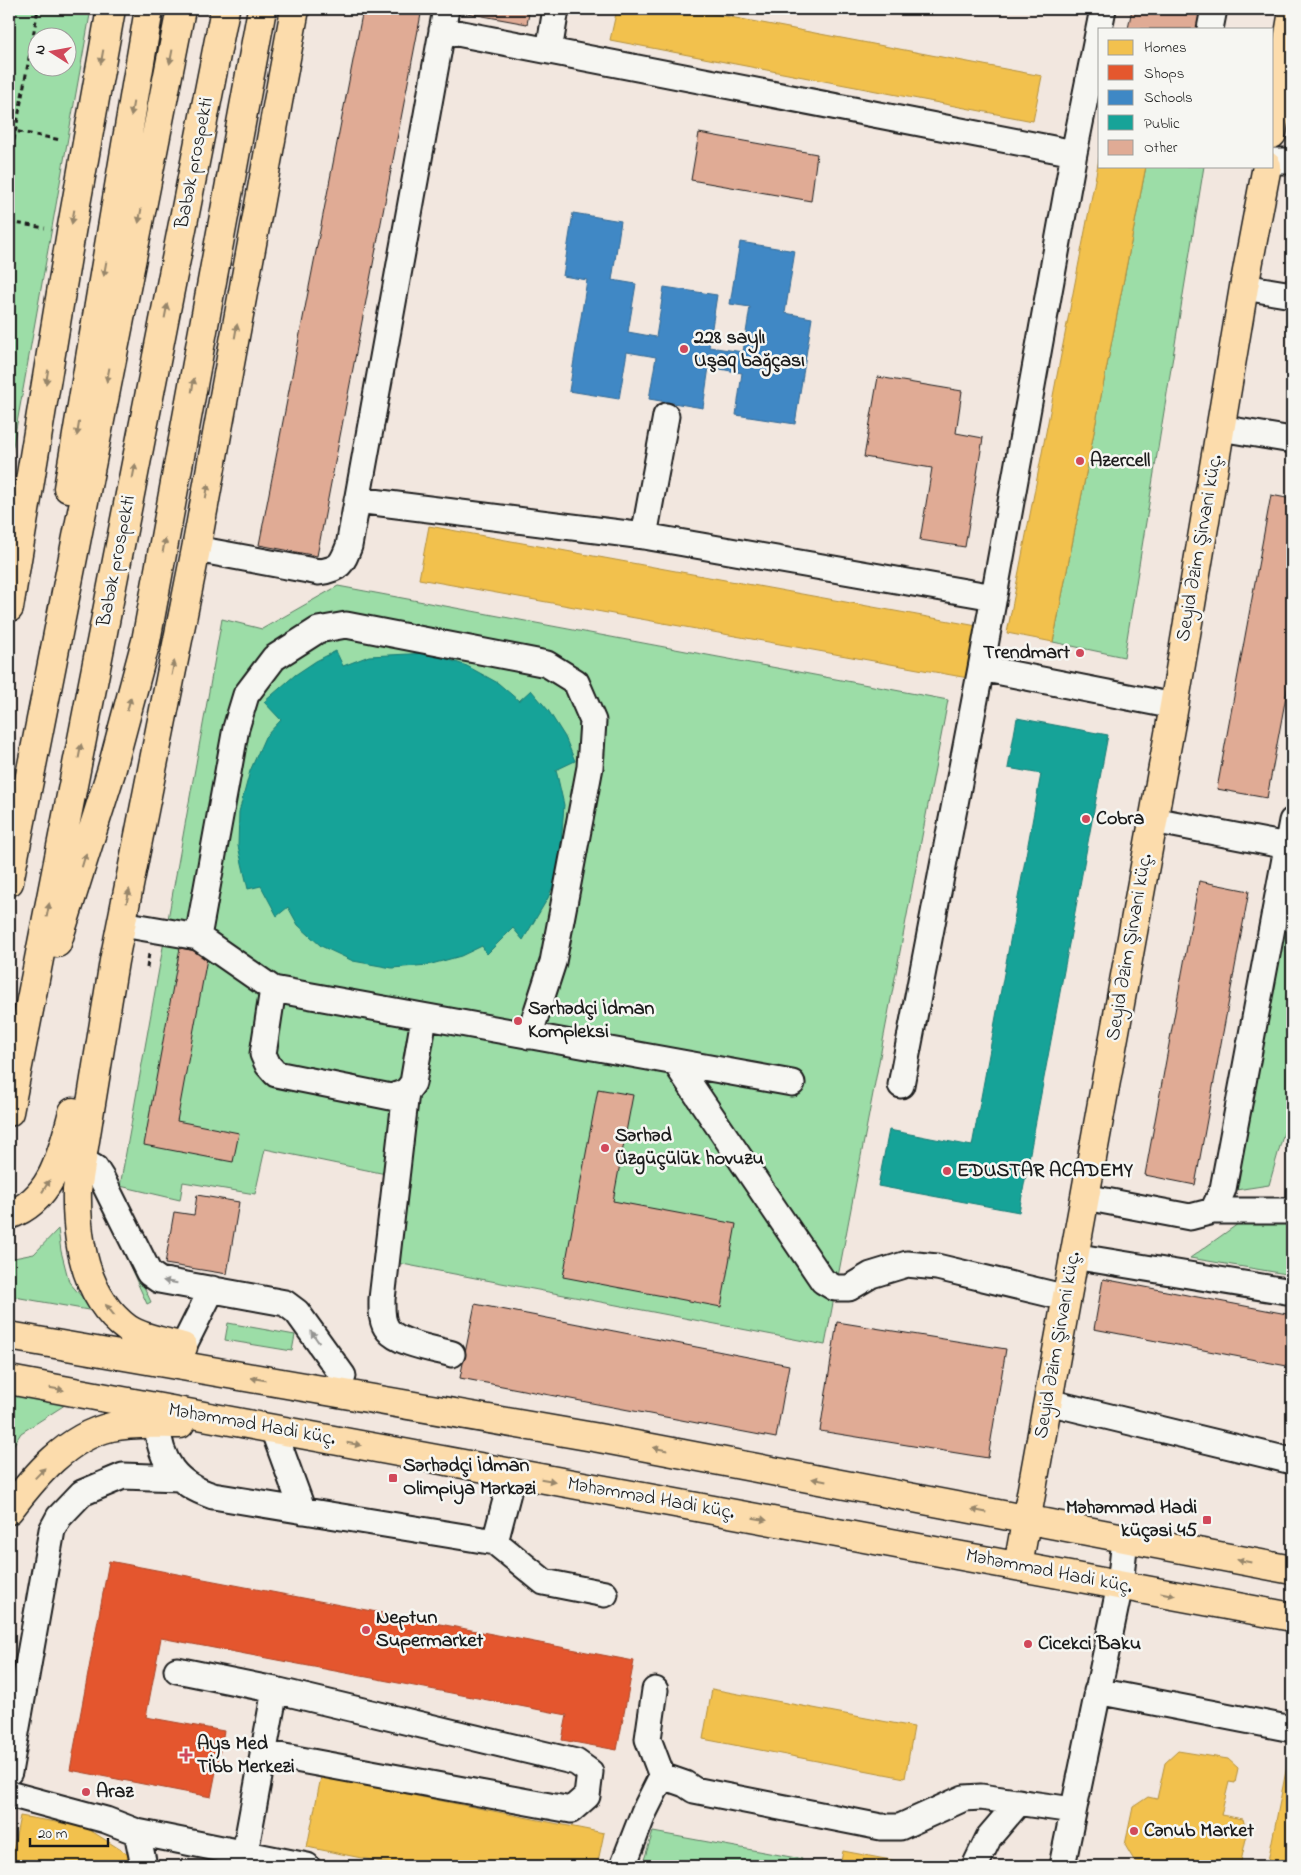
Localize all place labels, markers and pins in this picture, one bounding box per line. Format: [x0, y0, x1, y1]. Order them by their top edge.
place label: 228 saylı Uşaq bağçası [693, 324, 805, 377]
marker: 228 saylı Uşaq bağçası [678, 343, 690, 355]
place label: Azercell [1090, 447, 1150, 476]
marker: Azercell [1074, 455, 1086, 467]
place label: Trendmart [983, 639, 1070, 668]
marker: Trendmart [1074, 647, 1086, 659]
place label: Cobra [1096, 805, 1145, 834]
marker: Cobra [1080, 813, 1092, 825]
place label: Sərhədçi İdman Kompleksi [528, 995, 655, 1047]
marker: Sərhədçi İdman Kompleksi [512, 1015, 524, 1027]
place label: Sərhəd Üzgüçülük hovuzu [615, 1122, 764, 1175]
marker: Sərhəd Üzgüçülük hovuzu [599, 1142, 611, 1154]
place label: EDUSTAR ACADEMY [957, 1157, 1134, 1186]
marker: EDUSTAR ACADEMY [941, 1165, 953, 1177]
place label: Sərhədçi İdman Olimpiya Mərkəzi [403, 1452, 537, 1505]
marker: Sərhədçi İdman Olimpiya Mərkəzi [387, 1472, 399, 1484]
place label: Məhəmməd Hadi küçəsi 45 [1066, 1494, 1198, 1546]
marker: Məhəmməd Hadi küçəsi 45 [1201, 1514, 1213, 1526]
place label: Neptun Supermarket [376, 1604, 483, 1656]
marker: Neptun Supermarket [360, 1624, 372, 1636]
place label: Cicekci Baku [1038, 1630, 1141, 1659]
marker: Cicekci Baku [1022, 1638, 1034, 1650]
place label: Ays Med Tibb Merkezi [197, 1730, 295, 1782]
marker: Ays Med Tibb Merkezi [179, 1748, 193, 1762]
place label: Araz [96, 1778, 134, 1807]
marker: Araz [80, 1786, 92, 1798]
place label: Cənub Market [1144, 1817, 1254, 1846]
marker: Cənub Market [1128, 1825, 1140, 1837]

